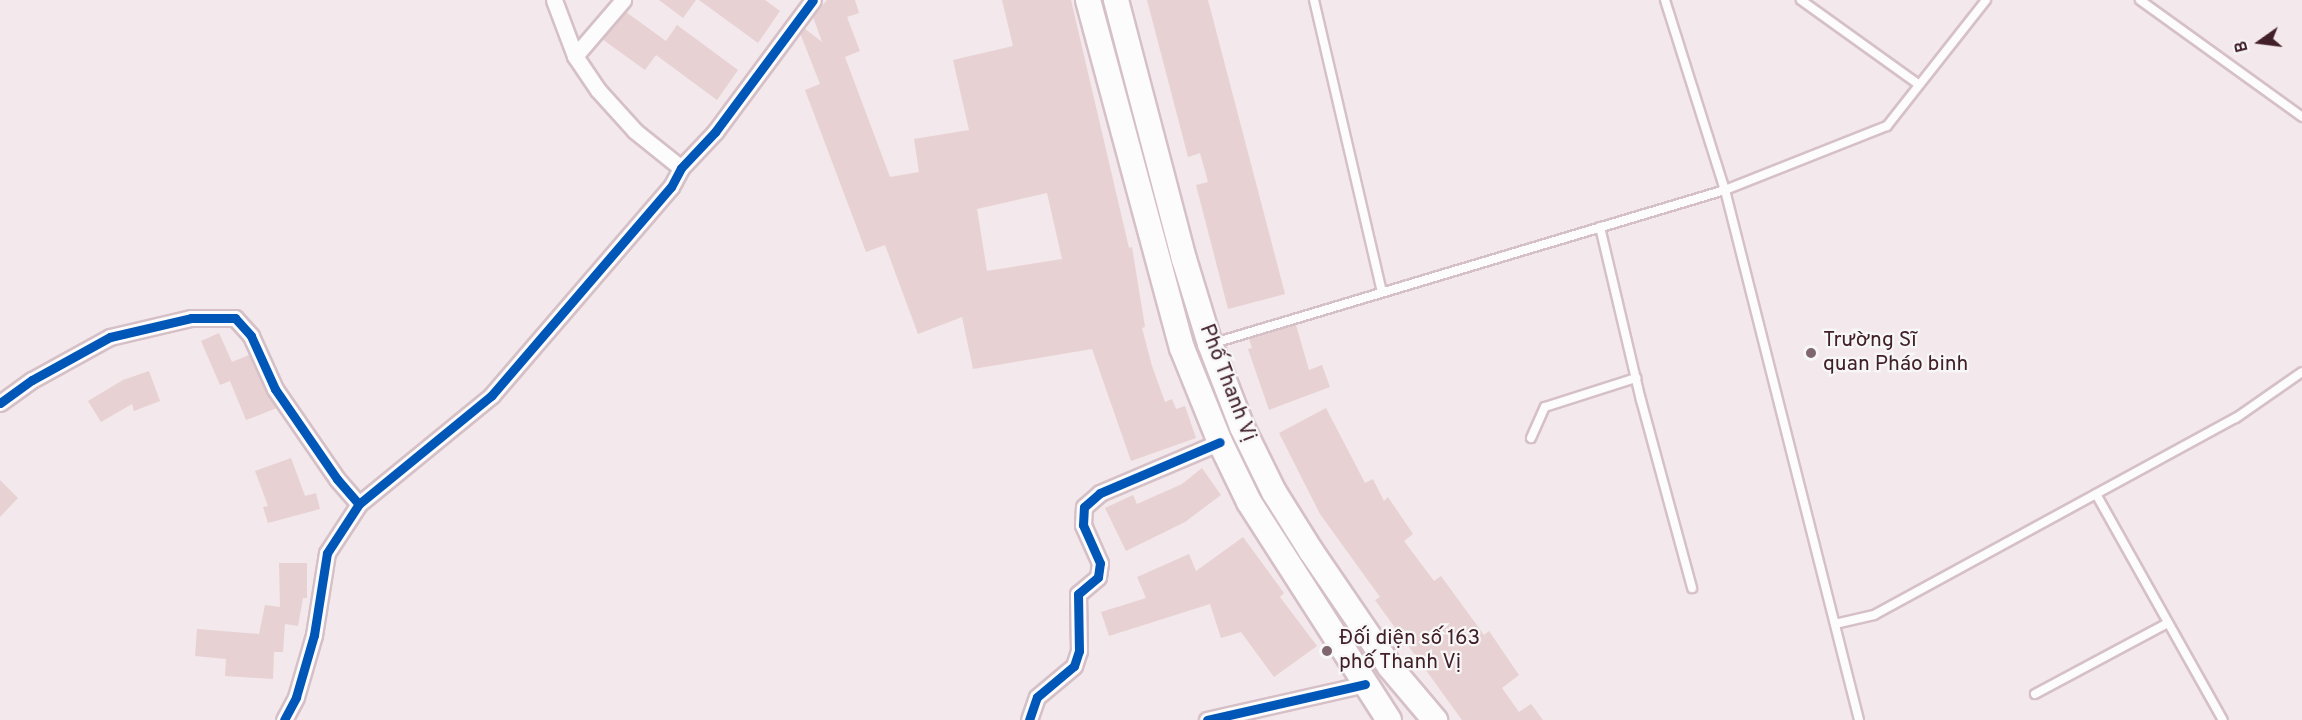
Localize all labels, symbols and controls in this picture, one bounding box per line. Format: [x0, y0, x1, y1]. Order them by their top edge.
north arrow [2230, 12, 2290, 72]
text: B [2231, 39, 2254, 54]
street label: Phố Thanh Vị [1193, 320, 1261, 446]
place label: Trường Sĩ quan Pháo binh [1823, 328, 1968, 378]
marker: Trường Sĩ quan Pháo binh [1804, 346, 1818, 360]
place label: Đối diện số 163 phố Thanh Vị [1339, 626, 1480, 676]
marker: Đối diện số 163 phố Thanh Vị [1320, 644, 1334, 658]

